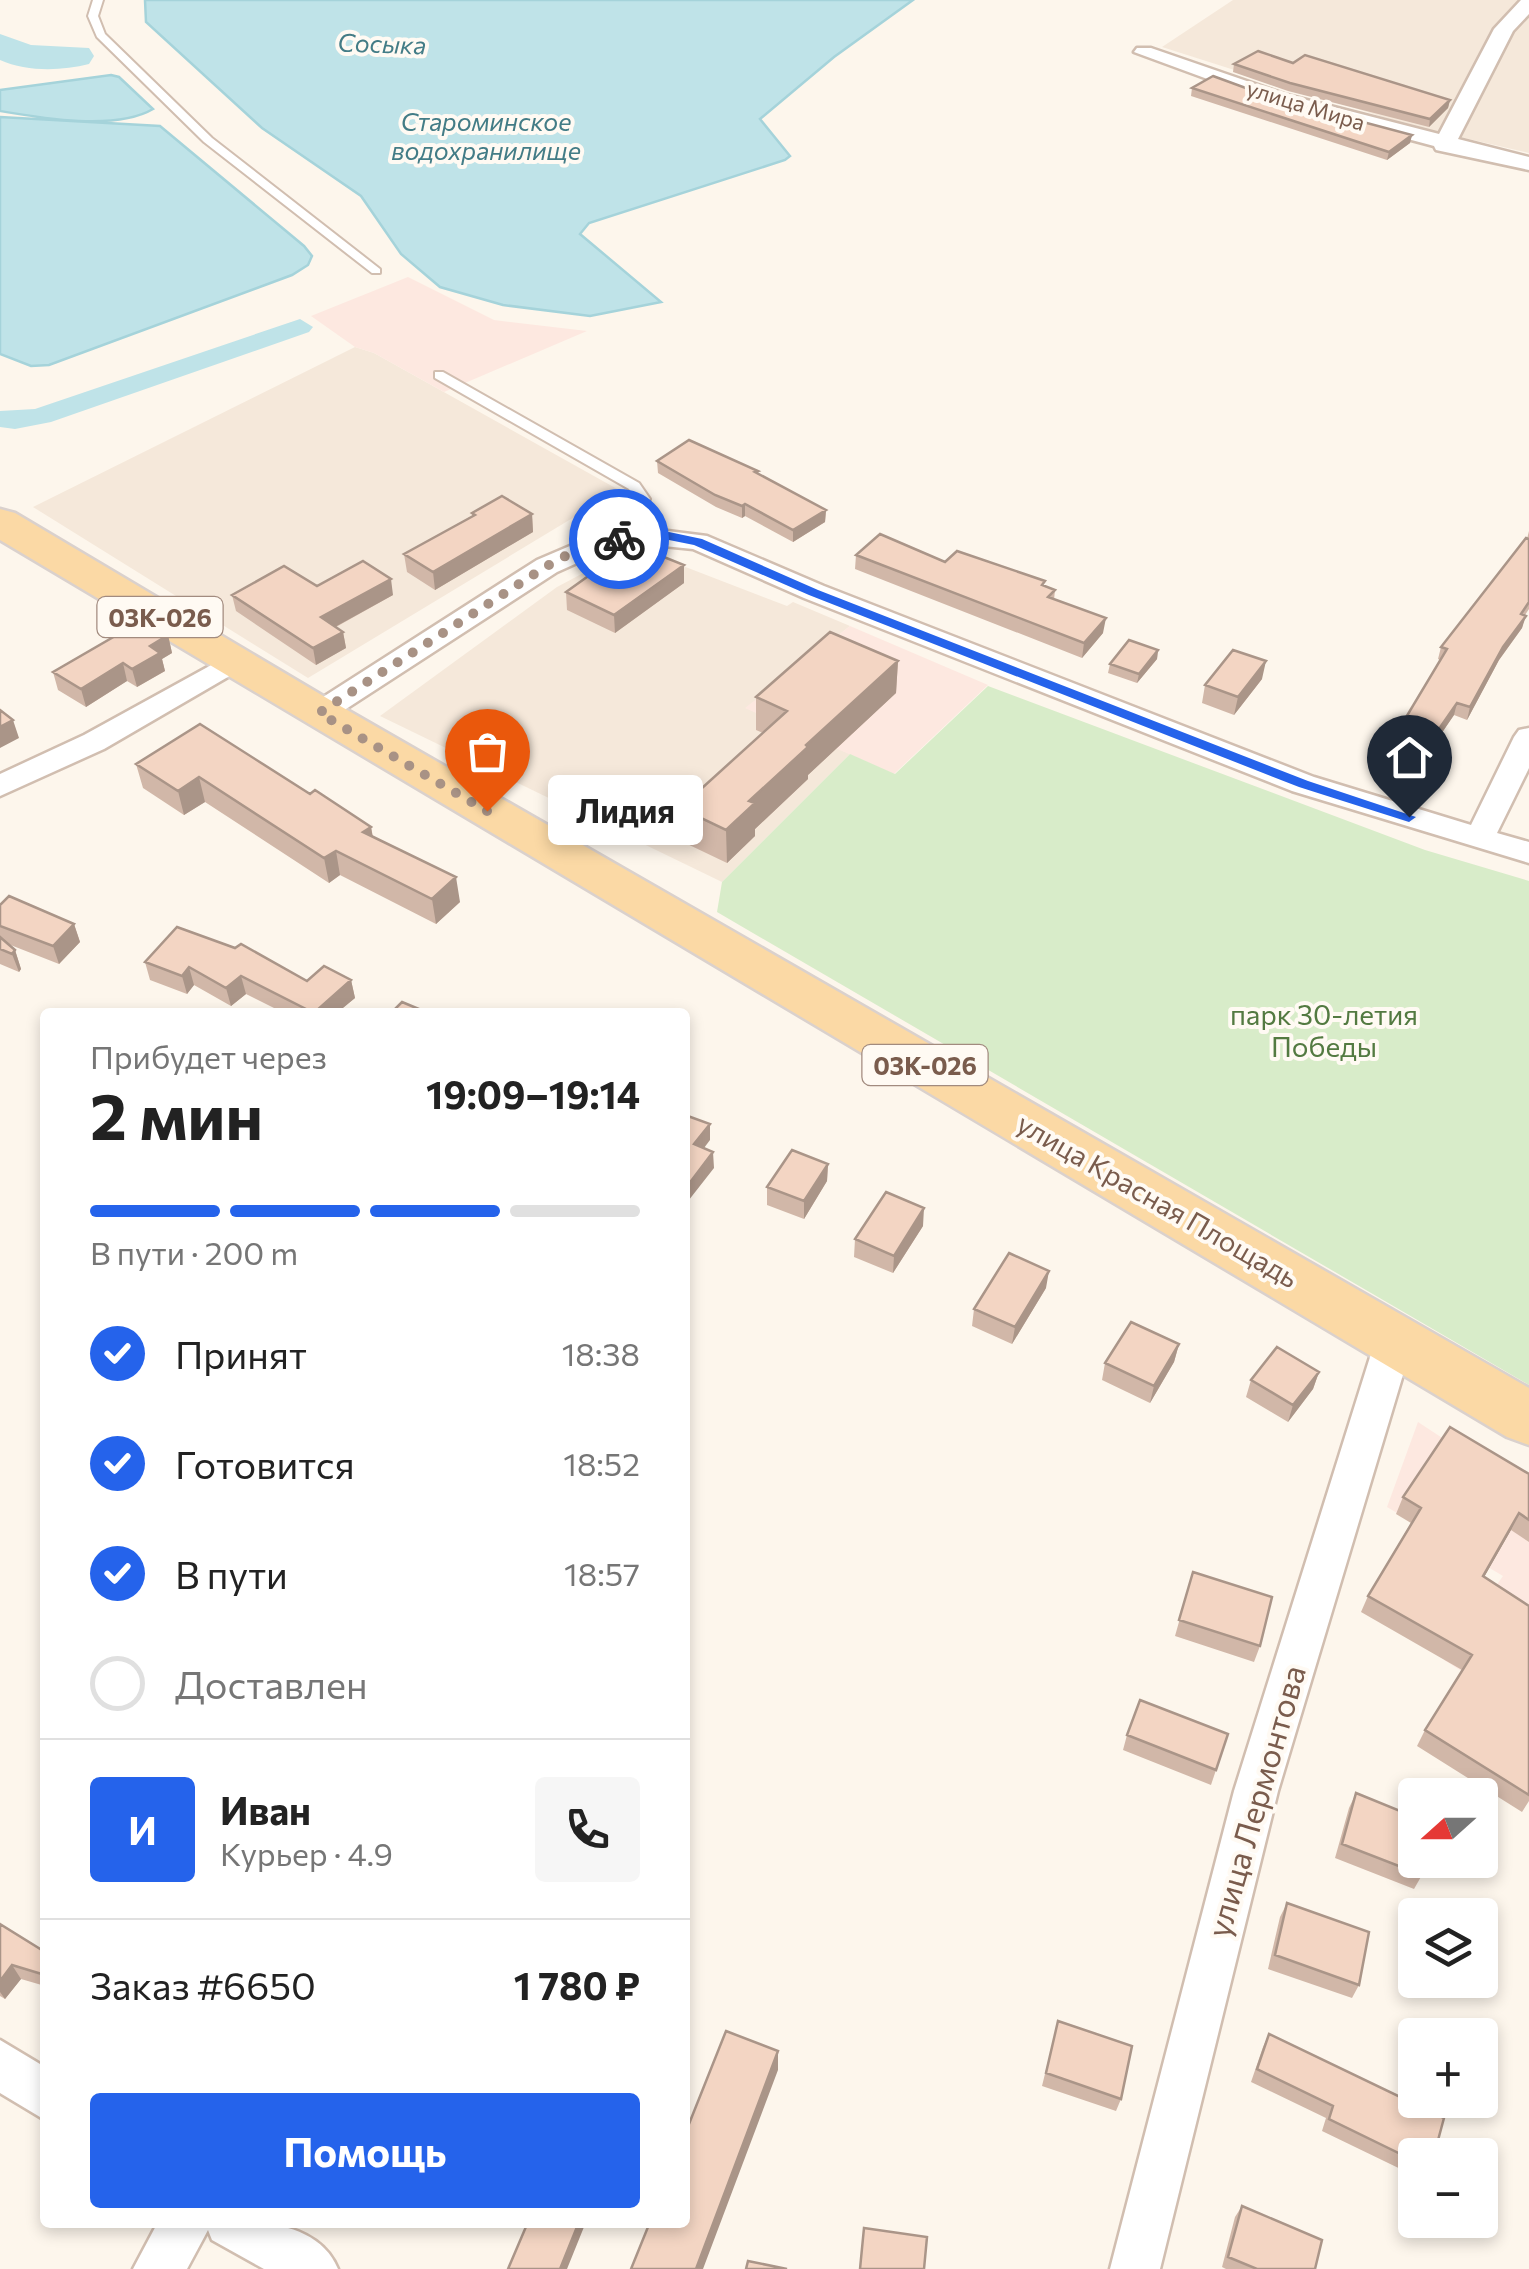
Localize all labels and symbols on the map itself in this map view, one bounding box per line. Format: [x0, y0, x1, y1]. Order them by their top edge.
water label: Сосыка [337, 26, 427, 60]
street label: улица Мира [1244, 74, 1368, 136]
water label: Староминское водохранилище [391, 106, 581, 165]
courier [569, 489, 669, 589]
road number: 03К-026 [98, 597, 222, 637]
pin [445, 709, 530, 812]
pin [1367, 715, 1452, 818]
callout: Лидия [547, 776, 702, 846]
park label: парк 30-летия Победы [1230, 997, 1418, 1063]
road number: 03К-026 [862, 1045, 988, 1085]
street label: улица Красная Площадь [1011, 1106, 1305, 1294]
street label: улица Лермонтова [1197, 1661, 1313, 1941]
north arrow [1398, 1778, 1498, 1878]

